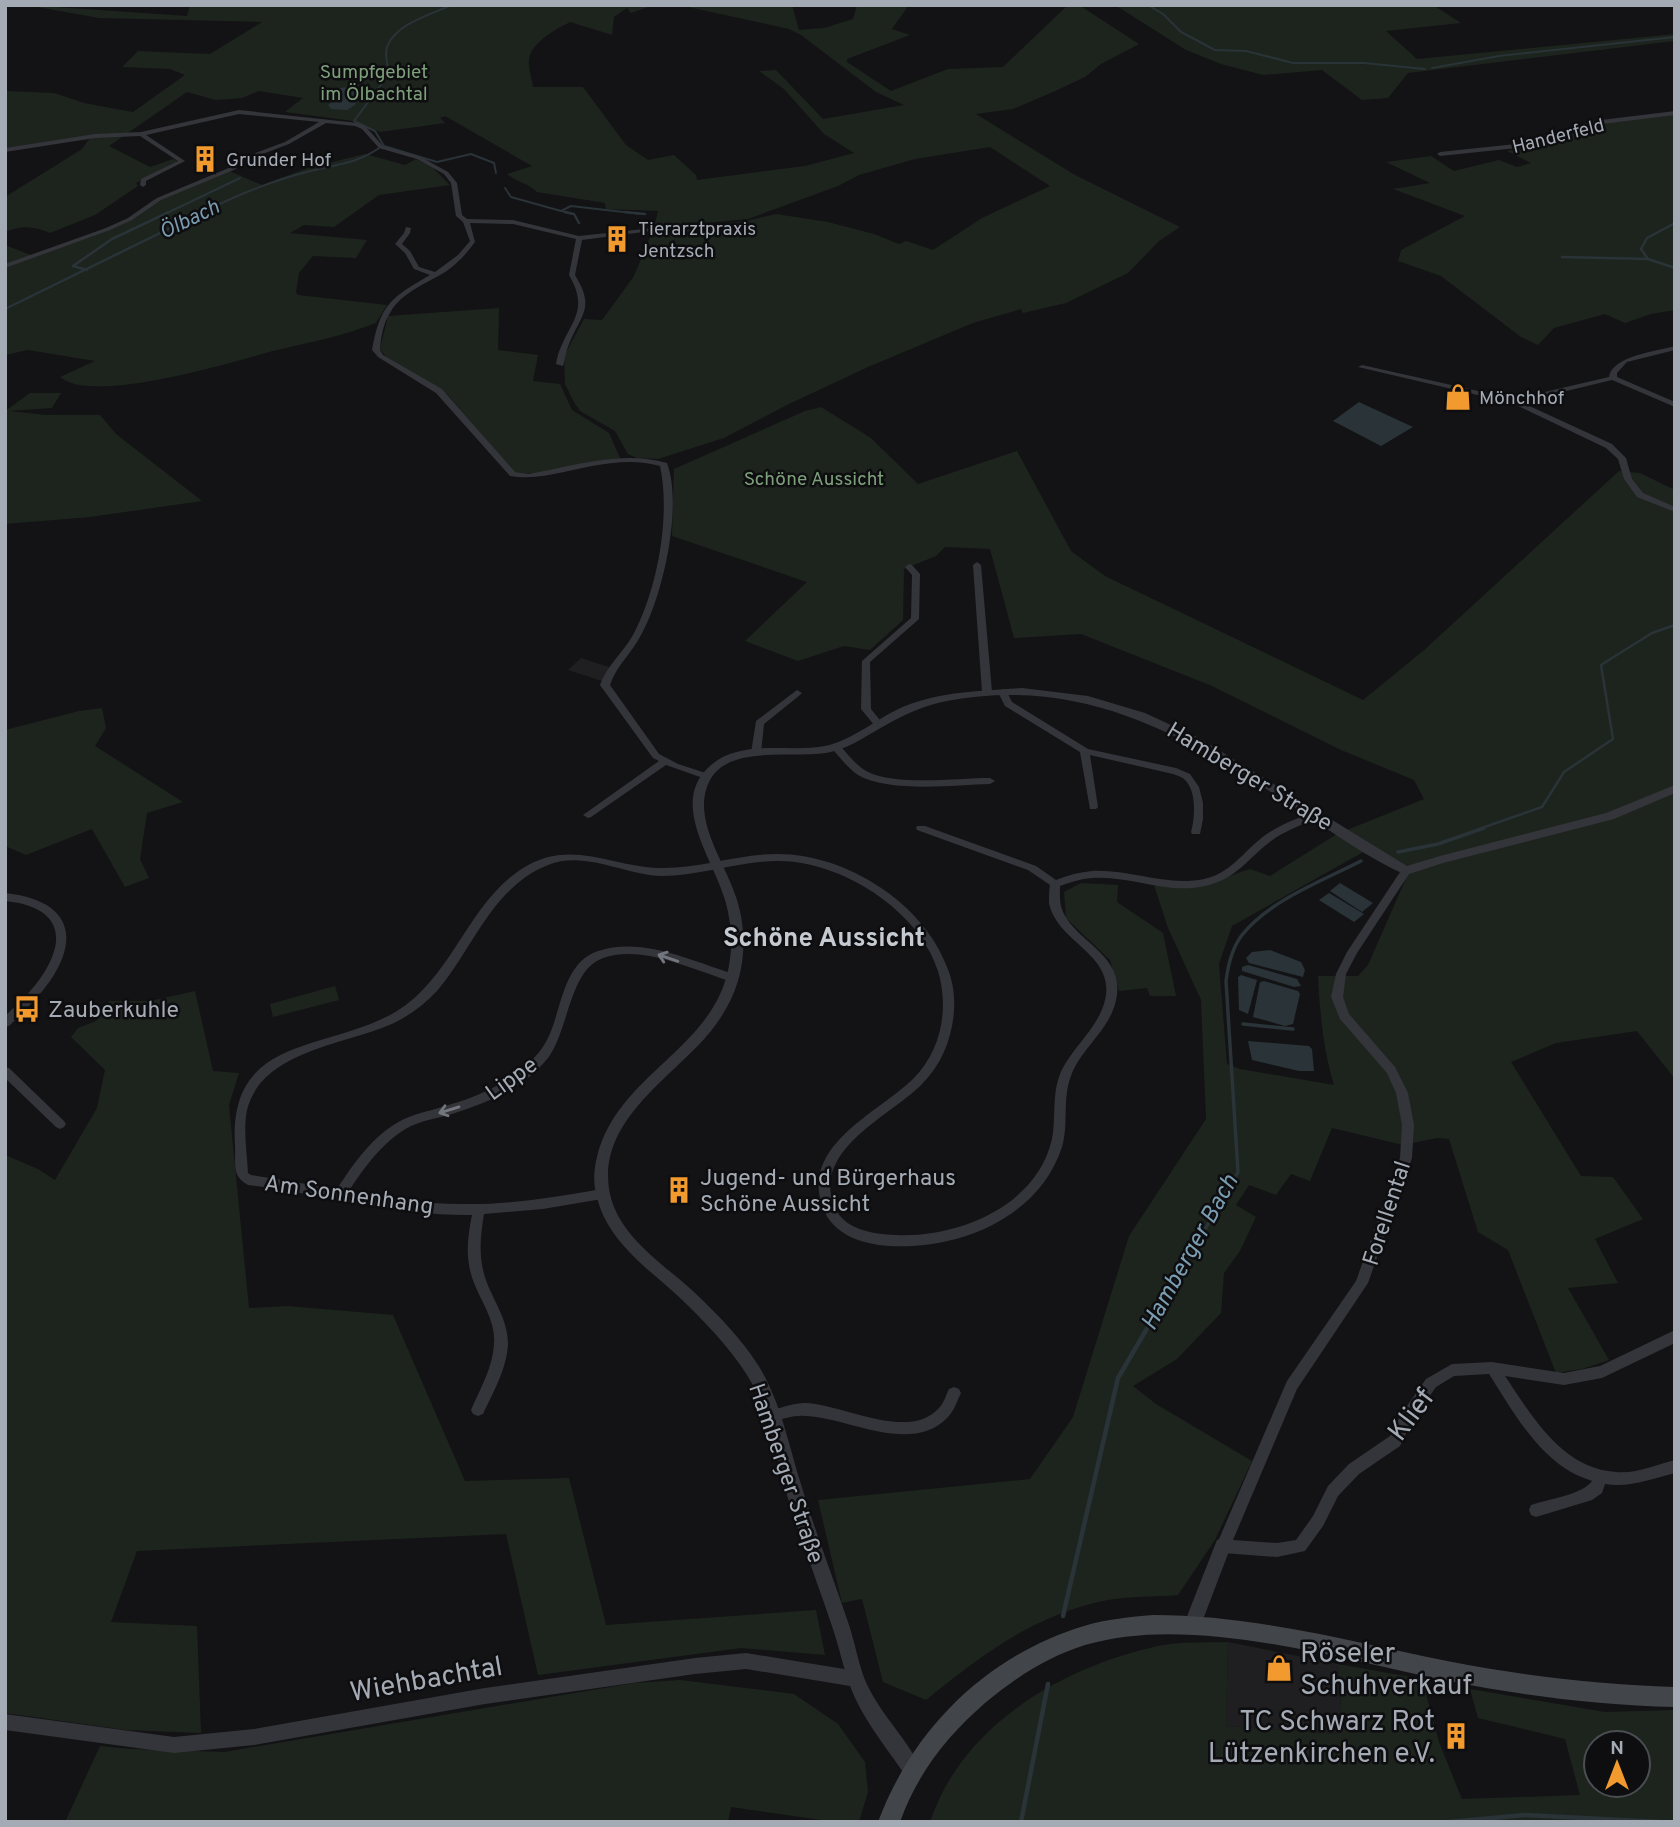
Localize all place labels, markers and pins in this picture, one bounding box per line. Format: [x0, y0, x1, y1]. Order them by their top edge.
building icon: Grunder Hof [190, 144, 220, 174]
place label: Grunder Hof [226, 149, 332, 173]
place label: Tierarztpraxis Jentzsch [638, 218, 756, 264]
building icon: Tierarztpraxis Jentzsch [602, 224, 632, 254]
shop icon: Mönchhof [1443, 382, 1473, 412]
place label: Mönchhof [1479, 387, 1565, 411]
bus stop icon: Zauberkuhle [12, 994, 42, 1024]
place label: Zauberkuhle [48, 997, 179, 1026]
place label: Jugend- und Bürgerhaus Schöne Aussicht [700, 1165, 956, 1220]
building icon: Jugend- und Bürgerhaus Schöne Aussicht [664, 1175, 694, 1205]
place label: Röseler Schuhverkauf [1300, 1637, 1472, 1705]
shop icon: Röseler Schuhverkauf [1264, 1653, 1294, 1683]
place label: TC Schwarz Rot Lützenkirchen e.V. [1208, 1705, 1435, 1773]
building icon: TC Schwarz Rot Lützenkirchen e.V. [1441, 1721, 1471, 1751]

